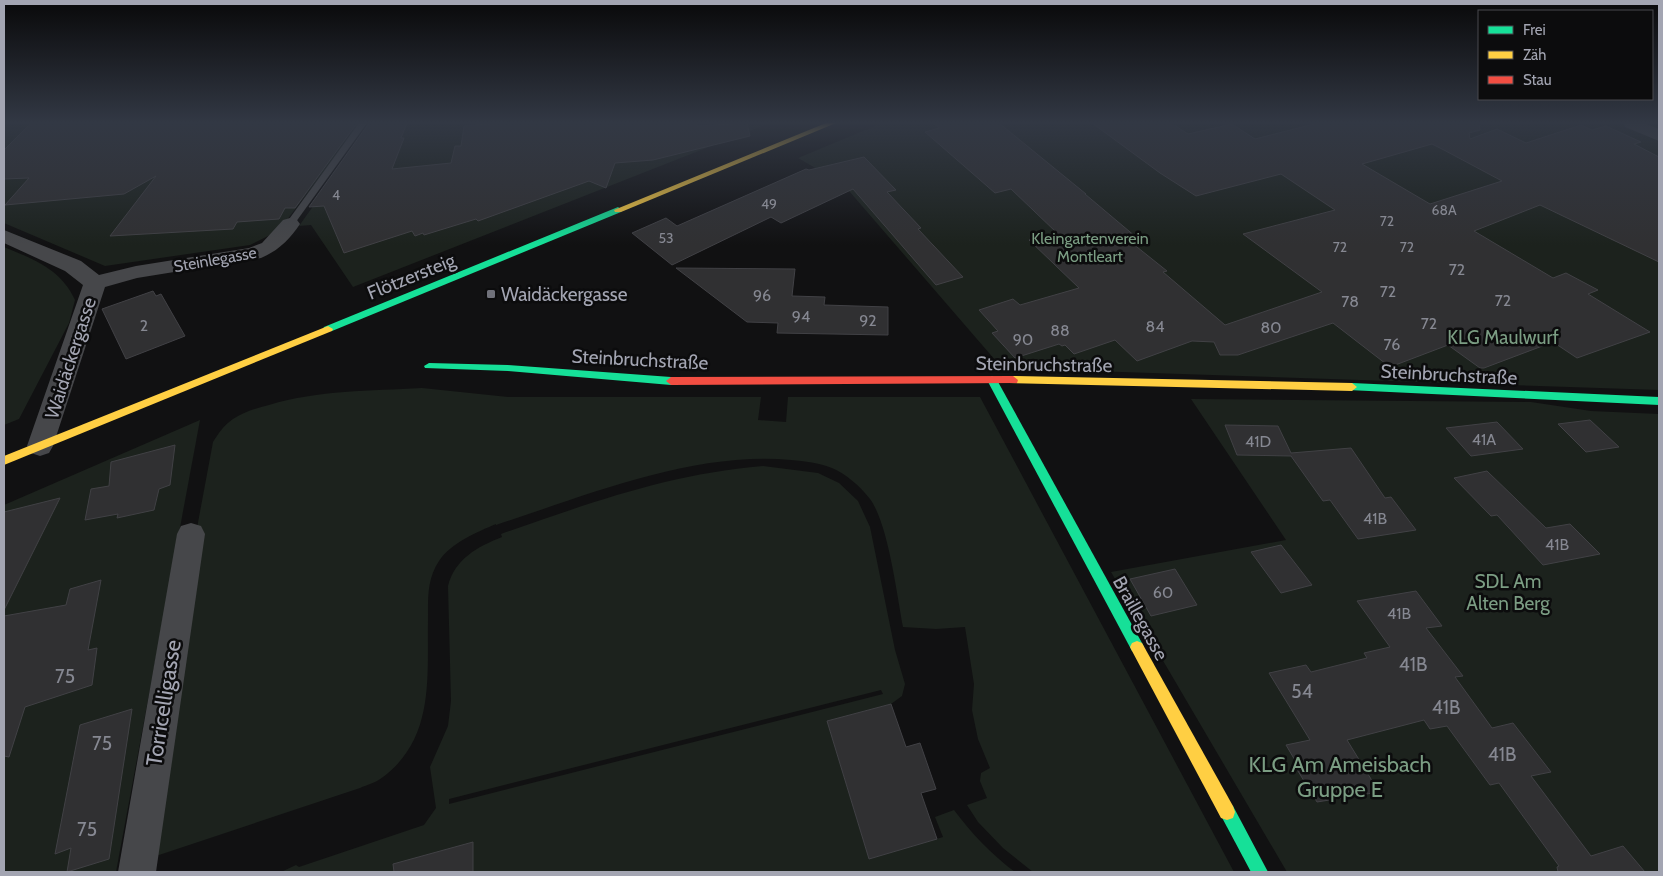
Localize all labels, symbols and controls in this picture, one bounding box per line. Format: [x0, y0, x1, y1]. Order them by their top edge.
legend [1478, 10, 1653, 100]
text: Frei [1523, 21, 1546, 39]
text: Zäh [1523, 46, 1546, 64]
text: Stau [1523, 71, 1552, 89]
house number: 4 [332, 186, 340, 204]
house number: 49 [761, 195, 777, 213]
house number: 68A [1431, 201, 1457, 219]
house number: 72 [1380, 212, 1394, 230]
house number: 53 [658, 229, 674, 247]
park label: Kleingartenverein Montleart [1031, 229, 1149, 266]
house number: 72 [1333, 238, 1347, 256]
house number: 72 [1400, 238, 1414, 256]
street label: Steinlegasse [172, 243, 258, 276]
street label: Flötzersteig [364, 248, 459, 305]
house number: 72 [1449, 260, 1465, 279]
house number: 72 [1380, 282, 1396, 301]
place label: Waidäckergasse [501, 283, 628, 306]
house number: 96 [753, 286, 771, 305]
marker: Waidäckergasse [485, 288, 497, 300]
house number: 72 [1495, 291, 1511, 310]
house number: 78 [1341, 292, 1359, 311]
street label: Waidäckergasse [40, 294, 101, 422]
house number: 94 [792, 307, 810, 326]
house number: 92 [859, 311, 877, 330]
house number: 72 [1421, 314, 1437, 333]
house number: 2 [140, 316, 148, 335]
house number: 84 [1146, 317, 1164, 336]
house number: 80 [1261, 318, 1281, 337]
house number: 88 [1050, 321, 1070, 340]
park label: KLG Maulwurf [1447, 326, 1560, 349]
house number: 90 [1013, 330, 1033, 349]
house number: 76 [1384, 335, 1400, 354]
street label: Steinbruchstraße [571, 344, 709, 375]
street label: Steinbruchstraße [975, 352, 1113, 377]
street label: Steinbruchstraße [1380, 359, 1518, 390]
house number: 41A [1472, 430, 1496, 449]
house number: 41D [1245, 432, 1271, 451]
house number: 41B [1363, 509, 1387, 528]
house number: 41B [1545, 535, 1569, 554]
park label: SDL Am Alten Berg [1466, 570, 1550, 615]
street label: Braillegasse [1108, 572, 1173, 665]
house number: 60 [1153, 583, 1173, 602]
house number: 41B [1387, 604, 1411, 623]
street label: Torricelligasse [140, 638, 187, 768]
house number: 41B [1399, 653, 1427, 676]
house number: 75 [55, 665, 75, 688]
house number: 54 [1291, 680, 1313, 703]
house number: 41B [1432, 696, 1460, 719]
house number: 75 [92, 732, 112, 755]
house number: 41B [1488, 743, 1516, 766]
park label: KLG Am Ameisbach Gruppe E [1248, 751, 1432, 803]
house number: 75 [77, 818, 97, 841]

